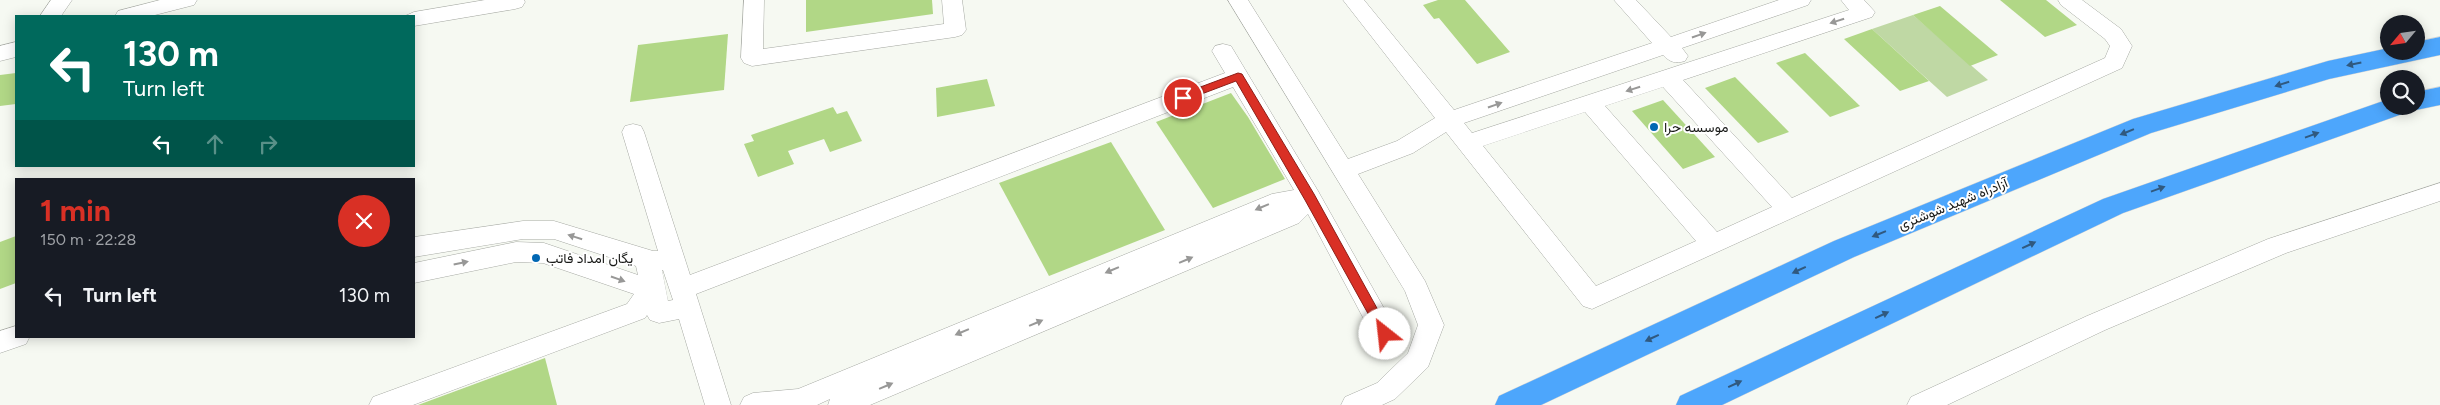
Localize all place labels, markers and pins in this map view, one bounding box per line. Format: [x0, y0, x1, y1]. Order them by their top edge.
pin [1162, 77, 1204, 119]
place label: موسسه حرا [1664, 119, 1728, 136]
marker: موسسه حرا [1648, 121, 1660, 133]
place label: یگان امداد فاتب [546, 250, 633, 267]
marker: یگان امداد فاتب [530, 252, 542, 264]

